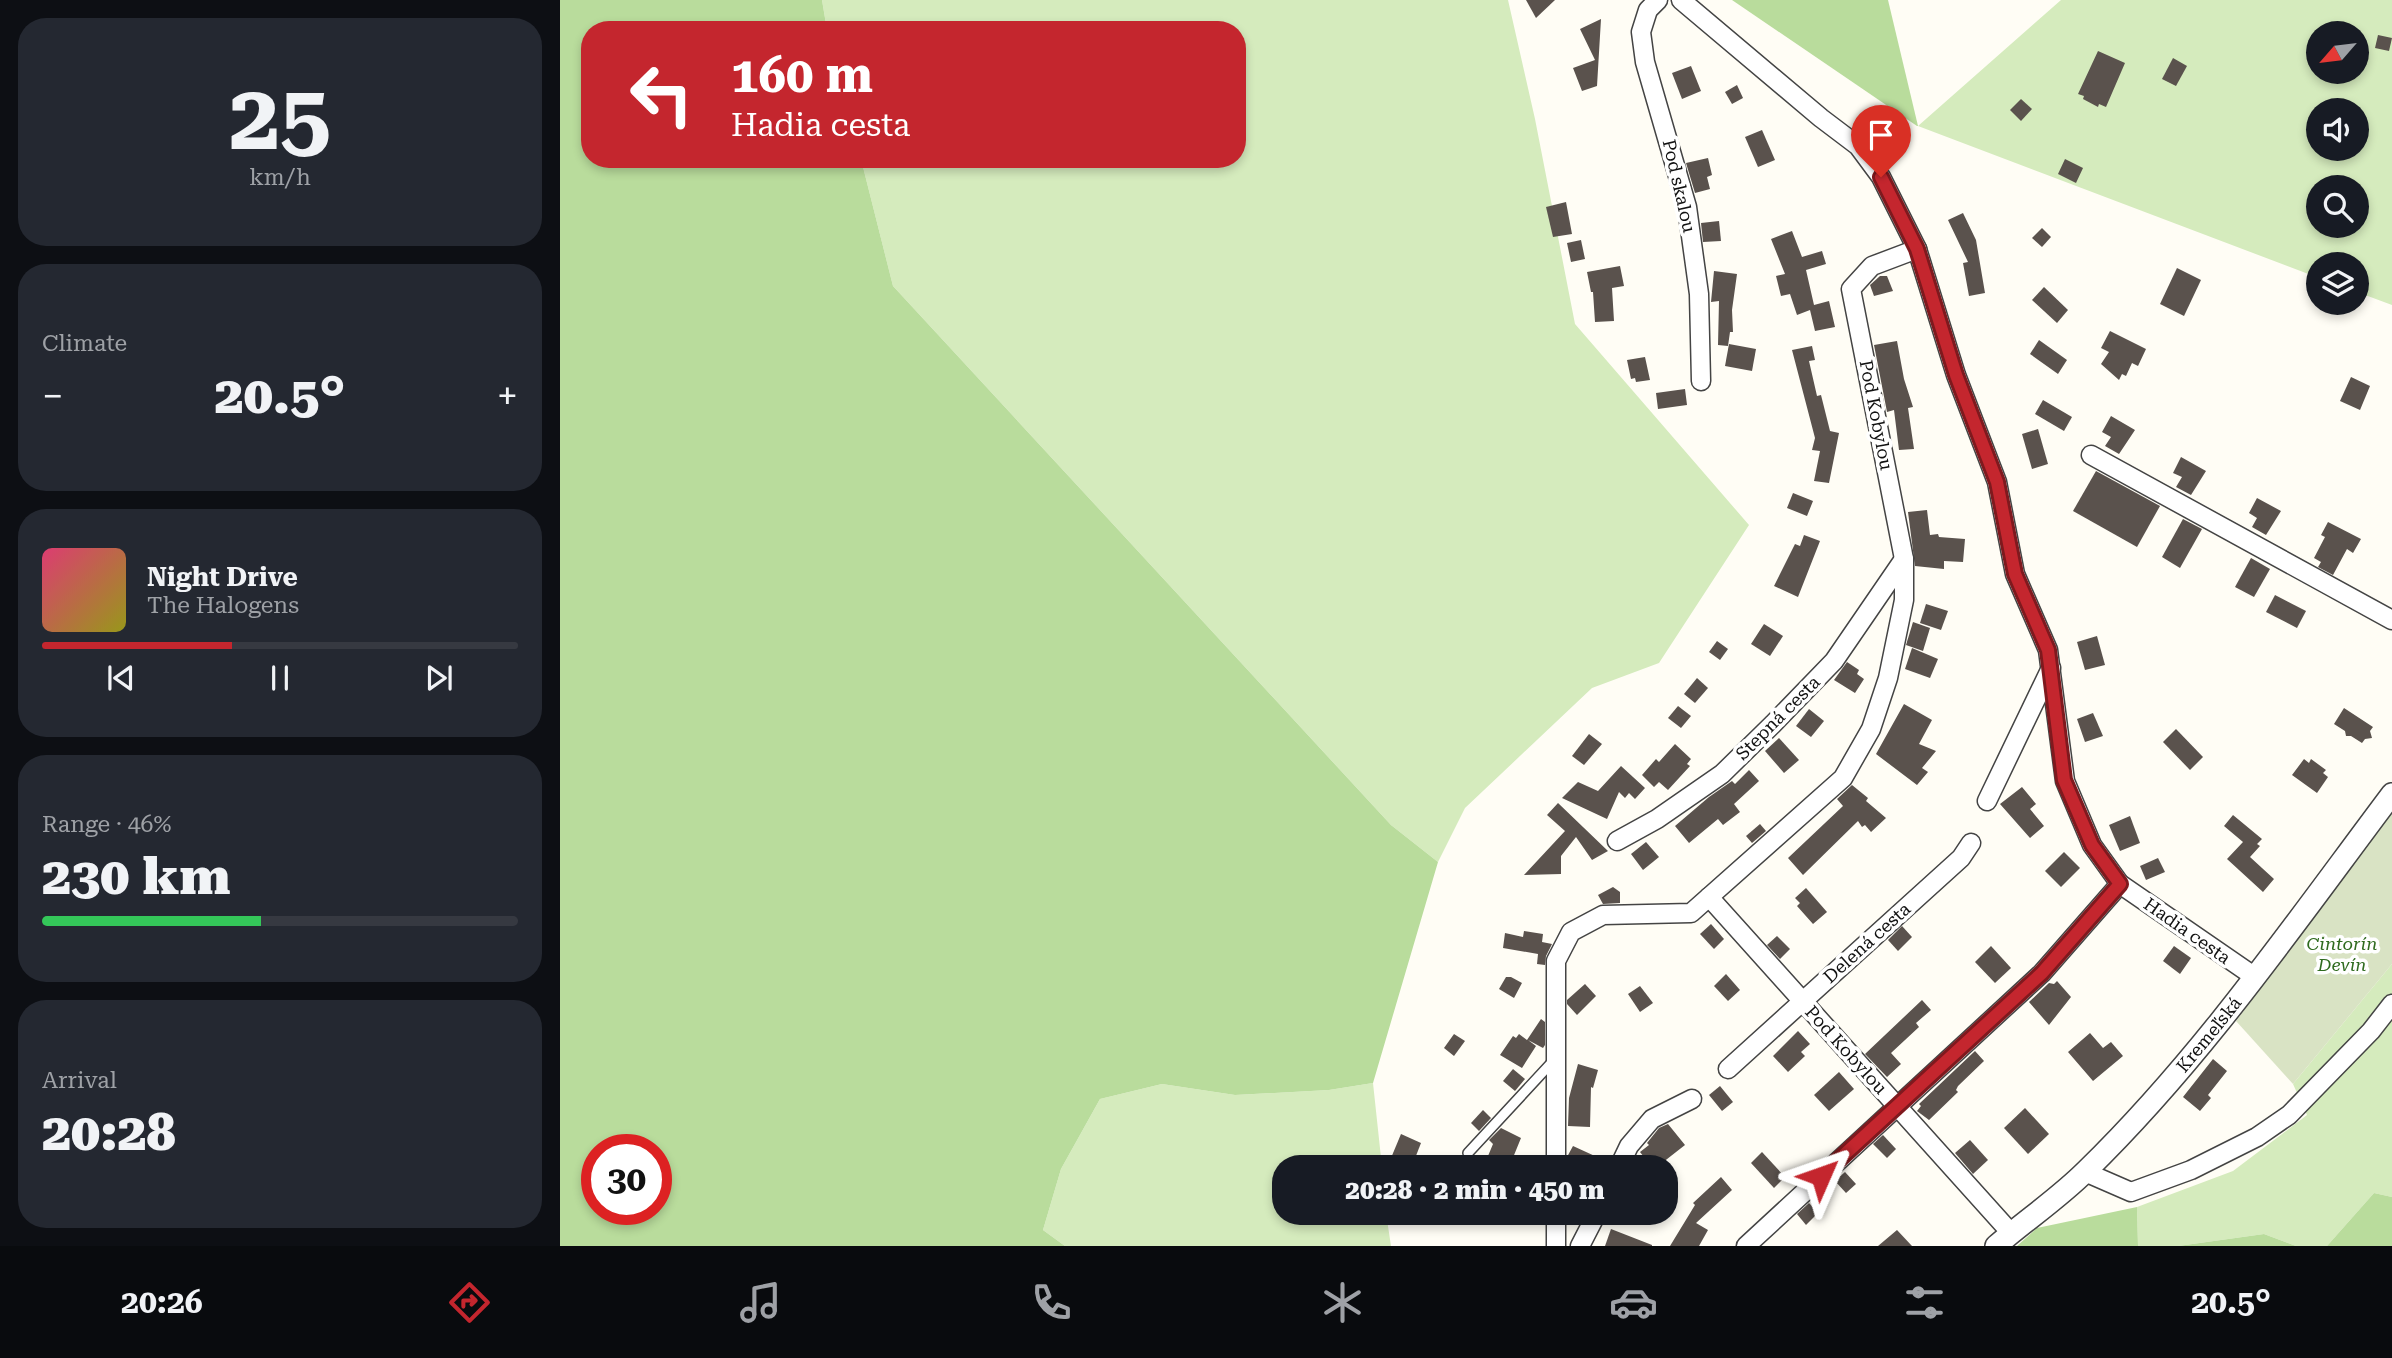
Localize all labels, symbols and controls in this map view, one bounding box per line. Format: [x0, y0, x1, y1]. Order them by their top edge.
north arrow [2306, 21, 2370, 84]
map controls [2306, 21, 2369, 315]
text: 160 m [731, 47, 873, 104]
icon: left [616, 49, 707, 140]
text: 25 [229, 65, 331, 171]
button: sound [2306, 98, 2369, 161]
pin [1851, 105, 1911, 177]
text: Hadia cesta [731, 106, 910, 144]
icon: arrive [1862, 116, 1900, 154]
street label: Pod skalou [1659, 137, 1700, 235]
text: km/h [249, 164, 311, 191]
button: search [2306, 175, 2369, 238]
button: layers [2306, 252, 2369, 315]
text: Climate [42, 330, 127, 357]
street label: Pod Kobylou [1856, 358, 1897, 472]
text: 20.5° [215, 365, 345, 426]
text: − [42, 374, 63, 418]
text: + [497, 374, 518, 418]
text: Night Drive [147, 562, 298, 592]
text: The Halogens [147, 592, 299, 619]
icon: previous [102, 659, 140, 697]
icon: pause [261, 659, 299, 697]
icon: next [420, 659, 458, 697]
street label: Stepná cesta [1731, 671, 1824, 764]
text: Range · 46% [42, 811, 171, 838]
text: 230 km [42, 846, 230, 907]
street label: Hadia cesta [2140, 893, 2235, 968]
street label: Delená cesta [1819, 898, 1915, 987]
park label: Cintorín Devín [2307, 933, 2377, 975]
street label: Kremeľská [2172, 992, 2246, 1076]
street label: Pod Kobylou [1801, 1001, 1892, 1098]
text: Arrival [42, 1067, 117, 1094]
text: 20:28 [42, 1102, 176, 1163]
speed limit sign: 30 [581, 1134, 672, 1225]
position arrow [1784, 1139, 1858, 1213]
text: 20:28 · 2 min · 450 m [1345, 1175, 1605, 1205]
icon: directions [445, 1278, 494, 1327]
icon: music [736, 1278, 785, 1327]
icon: phone [1027, 1278, 1076, 1327]
icon: climate [1318, 1278, 1367, 1327]
icon: car [1609, 1278, 1658, 1327]
icon: filters [1900, 1278, 1949, 1327]
text: 20:26 [121, 1283, 203, 1321]
text: 20.5° [2191, 1283, 2271, 1321]

